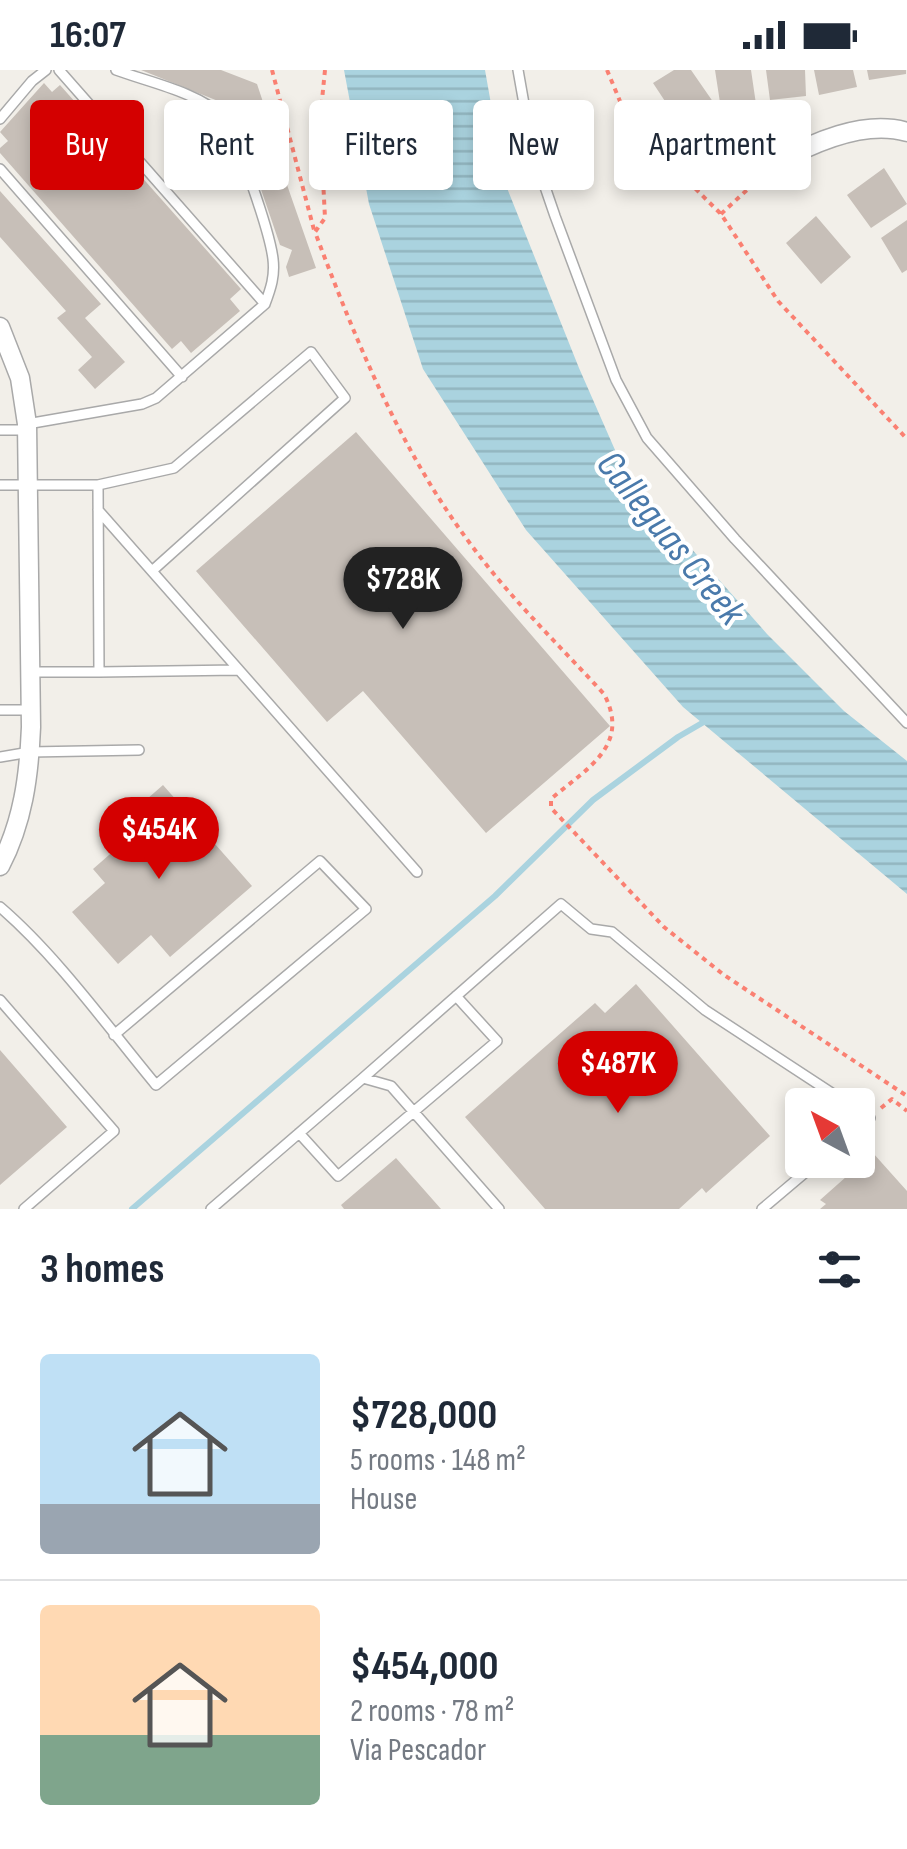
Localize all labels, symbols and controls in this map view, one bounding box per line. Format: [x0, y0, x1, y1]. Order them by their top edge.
text: 16:07 [50, 13, 126, 58]
chip: Buy [30, 100, 144, 190]
chip: Rent [164, 100, 289, 190]
chip: Filters [309, 100, 453, 190]
chip: New [473, 100, 594, 190]
chip: Apartment [614, 100, 811, 190]
water label: Calleguas Creek [586, 442, 756, 636]
pin: $728K [333, 547, 473, 632]
text: $728K [365, 560, 441, 599]
pin: $454K [89, 797, 229, 882]
text: $454K [121, 810, 197, 849]
pin: $487K [548, 1031, 688, 1116]
text: $487K [580, 1044, 656, 1083]
north arrow [785, 1088, 875, 1178]
map controls [785, 1088, 875, 1178]
icon: filters [812, 1242, 867, 1297]
text: 3 homes [40, 1244, 164, 1295]
text: $728,000 [350, 1390, 497, 1441]
icon: home [120, 1394, 240, 1514]
text: 5 rooms · 148 m² [350, 1441, 526, 1480]
text: House [350, 1480, 417, 1519]
text: $454,000 [350, 1641, 498, 1692]
icon: home [120, 1645, 240, 1765]
text: 2 rooms · 78 m² [350, 1692, 514, 1731]
text: Via Pescador [350, 1731, 486, 1770]

